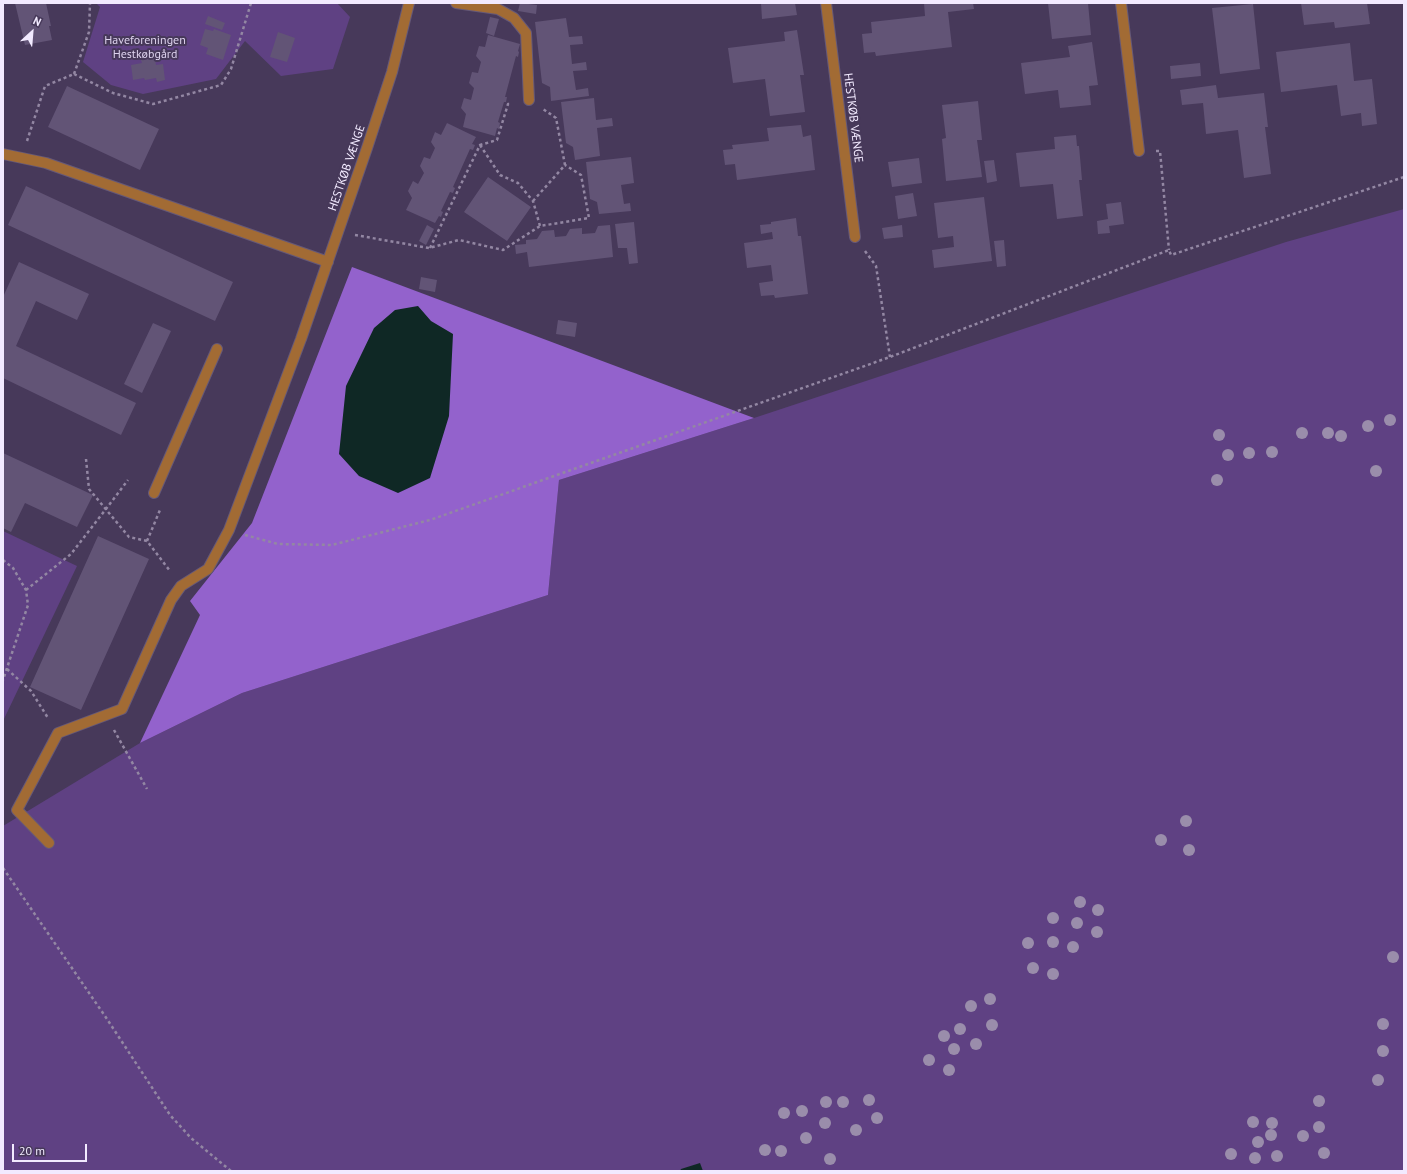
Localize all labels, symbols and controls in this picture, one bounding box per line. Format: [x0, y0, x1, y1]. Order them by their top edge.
north arrow [12, 12, 52, 52]
text: N [31, 13, 44, 29]
park label: Haveforeningen Hestkøbgård [104, 34, 186, 62]
street label: HESTKØB VÆNGE [840, 72, 866, 164]
street label: HESTKØB VÆNGE [325, 123, 369, 213]
scale bar [14, 1136, 89, 1162]
text: 20 m [19, 1143, 45, 1158]

